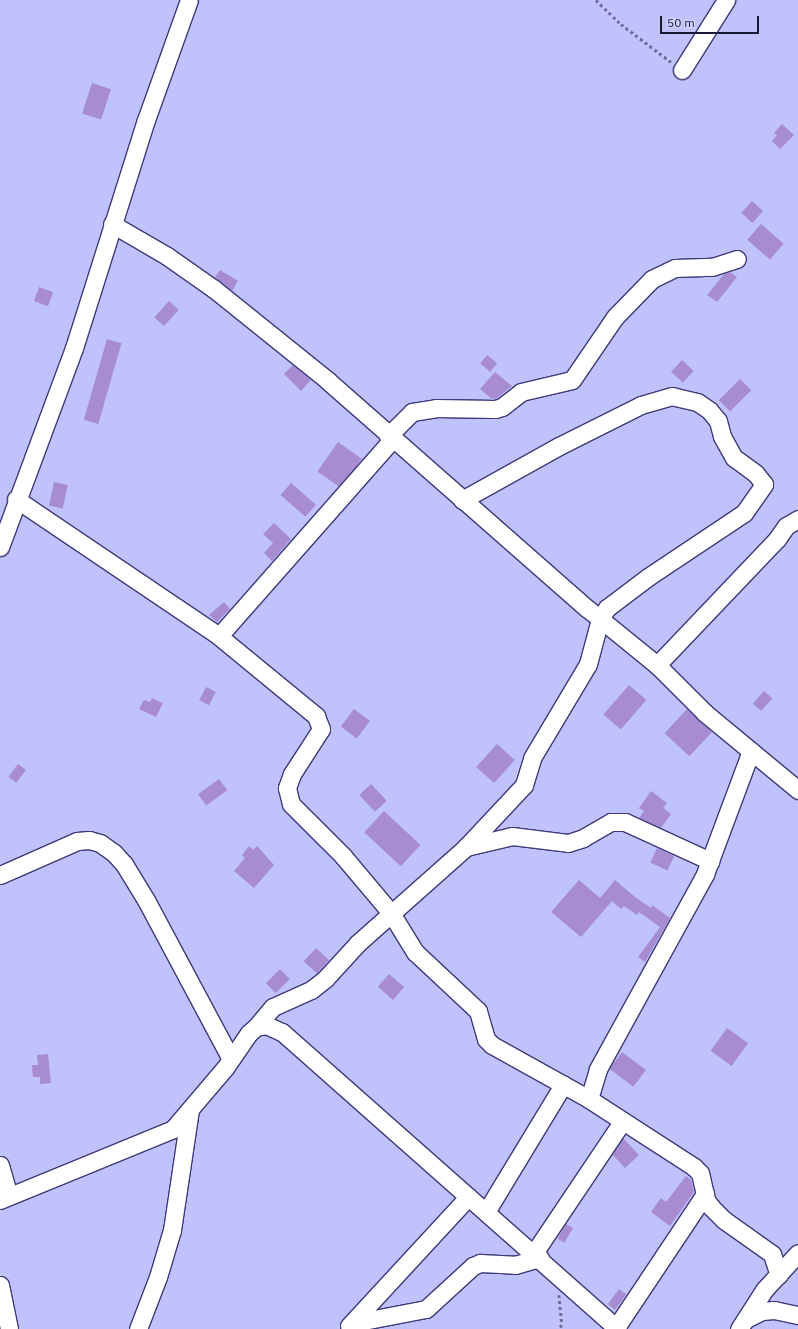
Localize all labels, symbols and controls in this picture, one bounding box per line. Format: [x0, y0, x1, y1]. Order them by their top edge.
scale bar [662, 8, 761, 34]
text: 50 m [667, 15, 695, 30]

